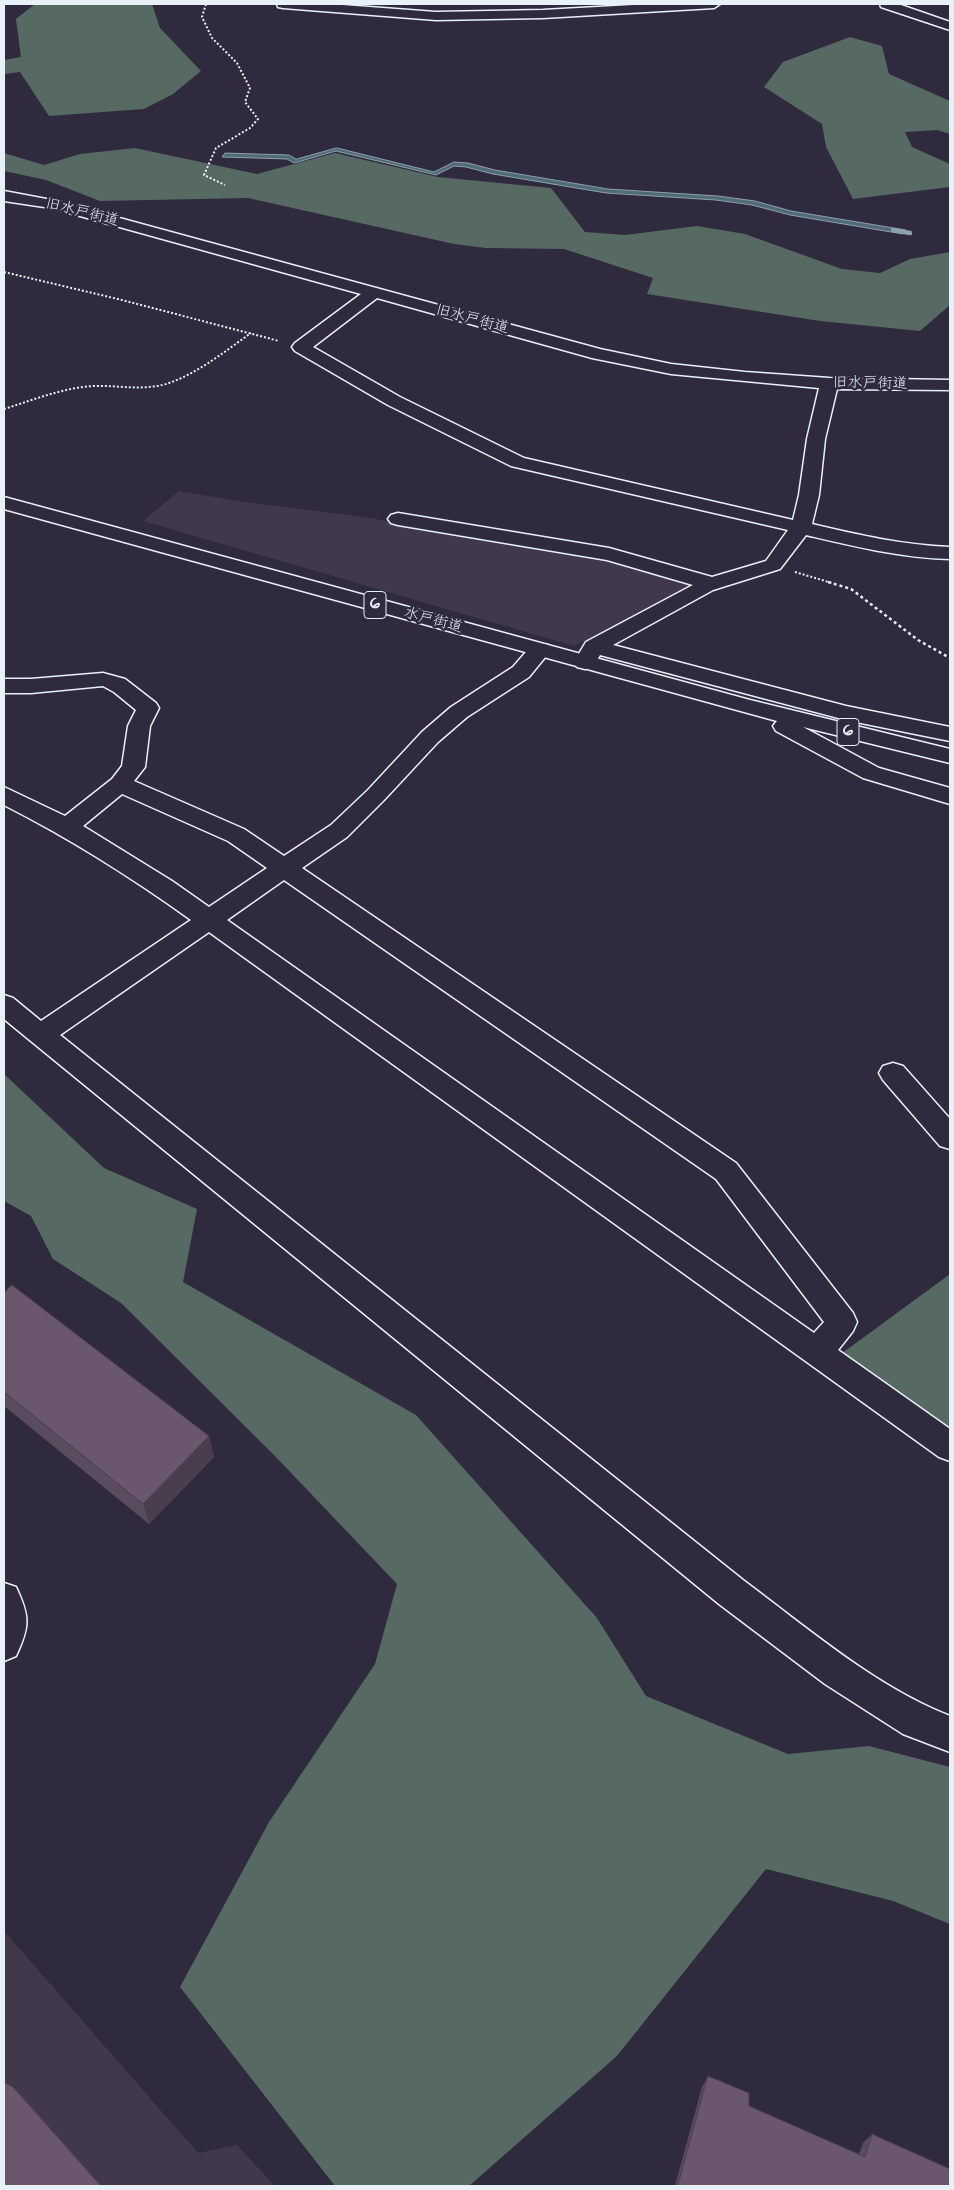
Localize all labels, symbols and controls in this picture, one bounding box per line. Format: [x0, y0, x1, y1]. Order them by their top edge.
street label: 旧水戸街道 [43, 195, 121, 231]
street label: 旧水戸街道 [433, 302, 511, 338]
street label: 旧水戸街道 [832, 374, 908, 394]
road number: 6 [364, 592, 386, 618]
street label: 水戸街道 [402, 605, 464, 637]
road number: 6 [837, 719, 859, 746]

